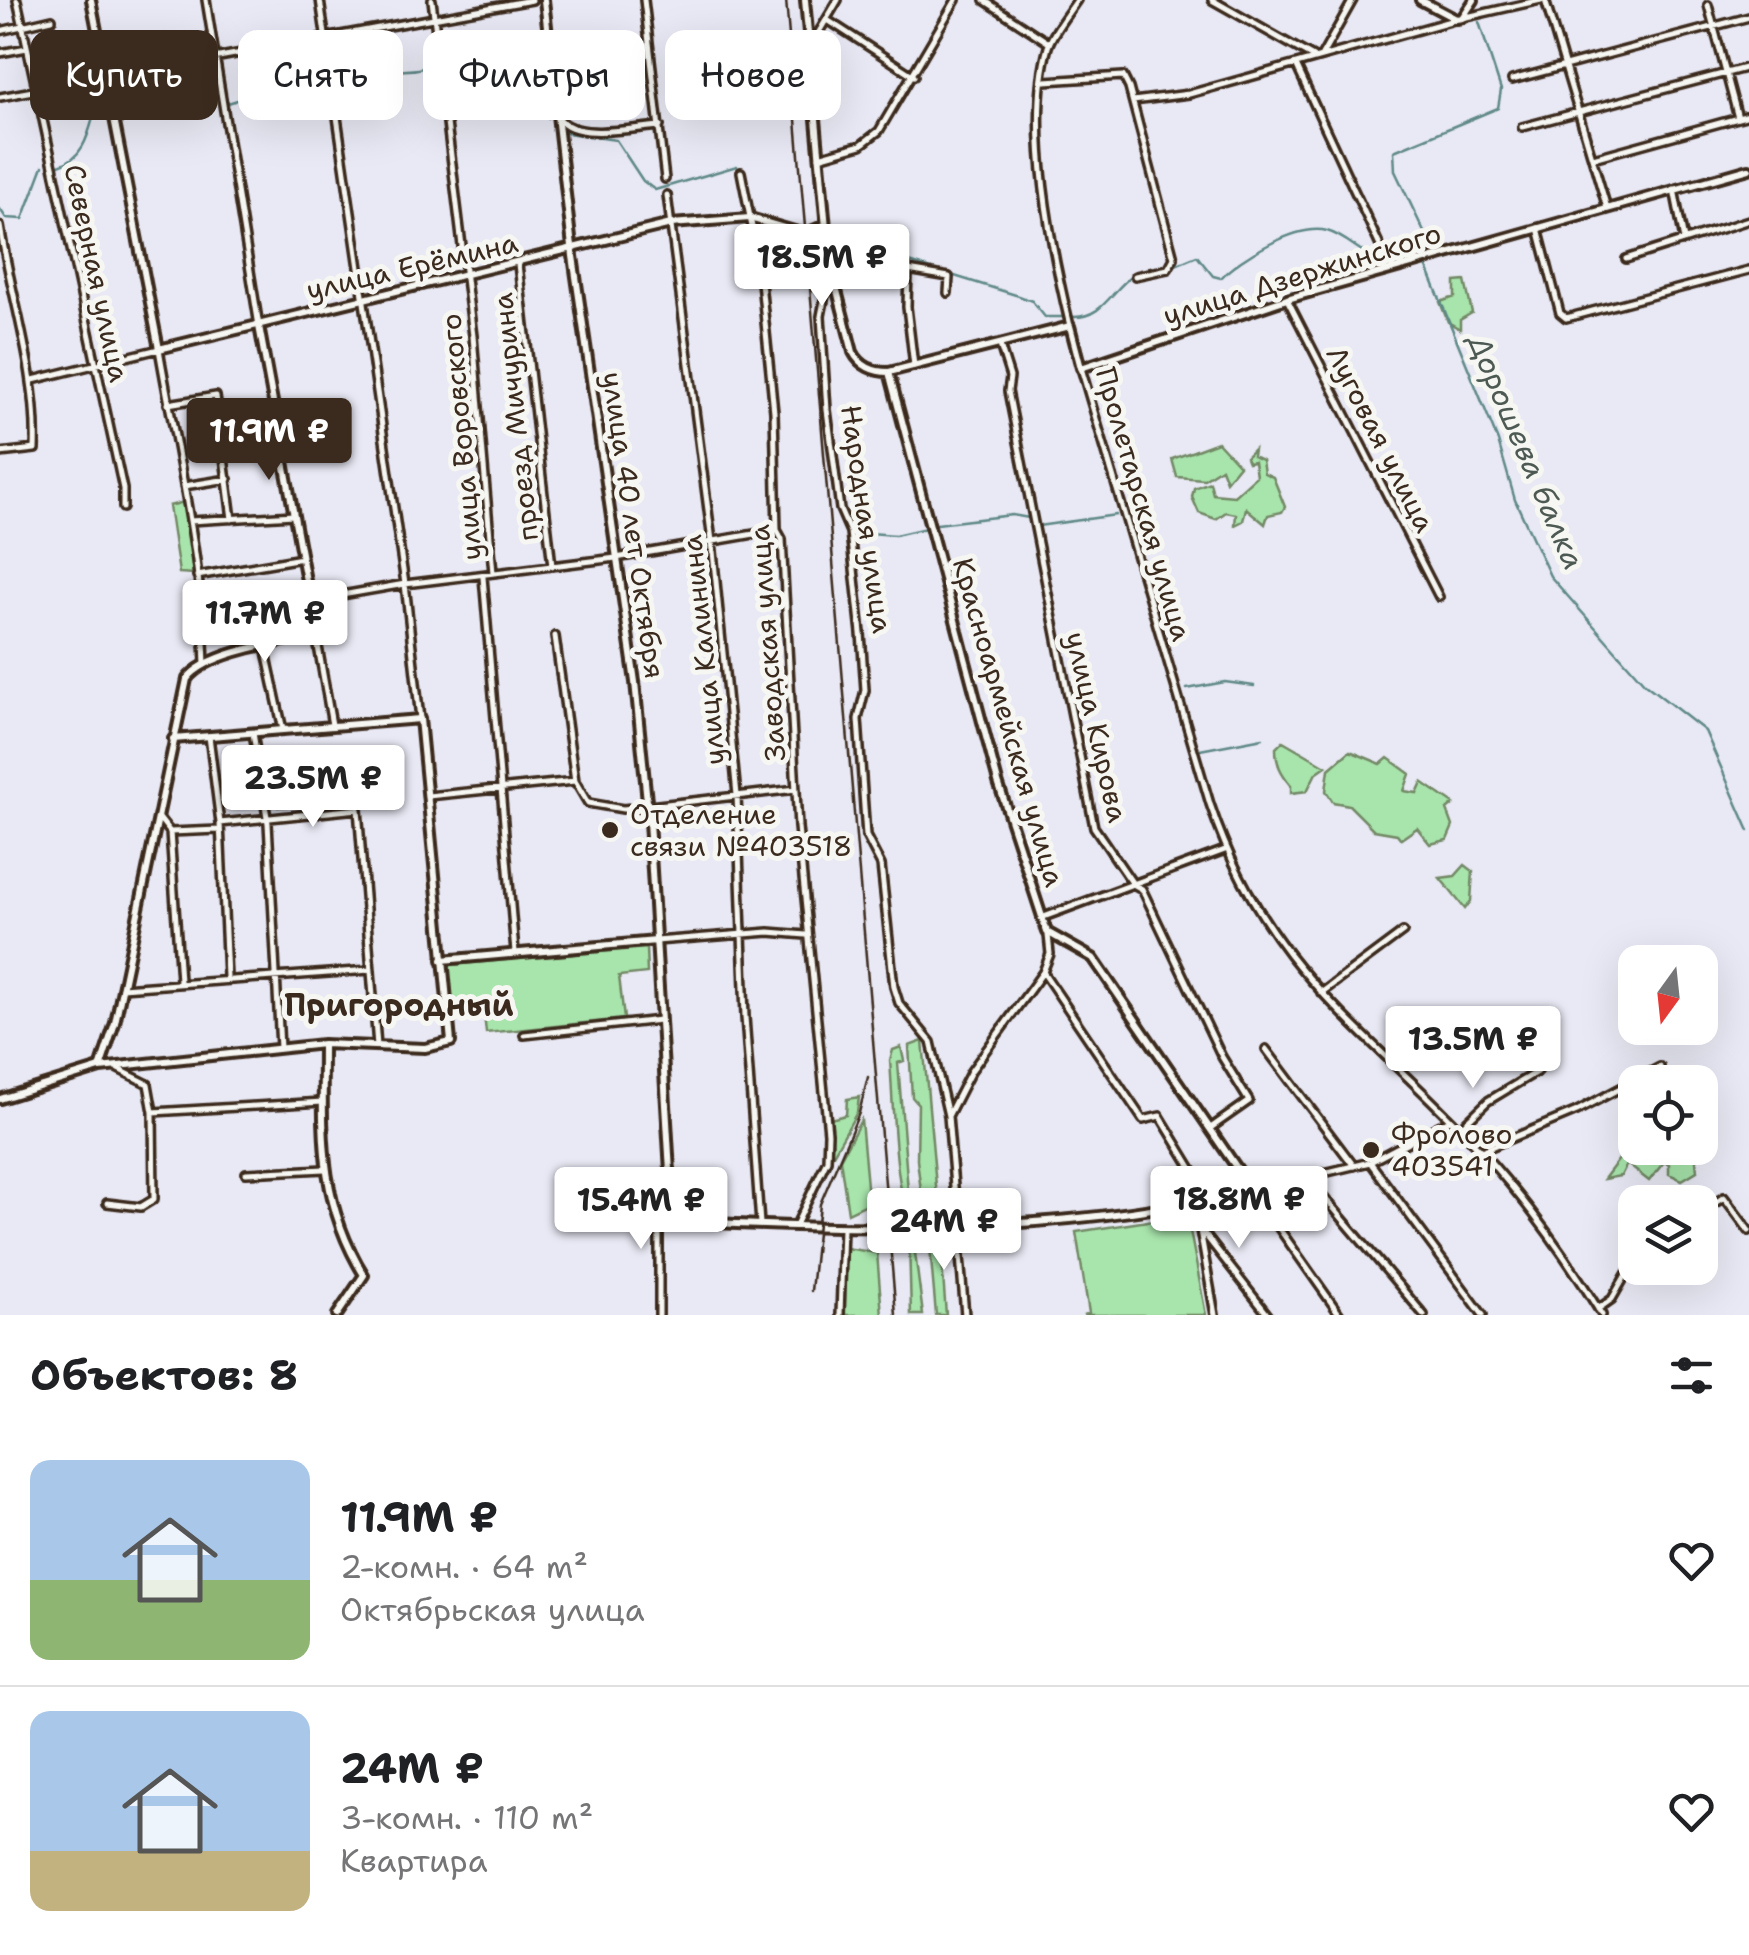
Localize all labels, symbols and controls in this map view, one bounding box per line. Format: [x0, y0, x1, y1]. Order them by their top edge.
chip: Купить [30, 30, 218, 120]
chip: Снять [238, 30, 403, 120]
chip: Фильтры [423, 30, 645, 120]
chip: Новое [665, 30, 841, 120]
street label: Северная улица [55, 161, 139, 385]
street label: улица Дзержинского [1158, 214, 1446, 334]
street label: улица Ерёмина [303, 223, 521, 309]
pin: 18.5M ₽ [730, 224, 914, 309]
text: 18.5M ₽ [756, 235, 888, 278]
street label: проезд Мичурина [483, 291, 547, 543]
street label: улица Воровского [431, 312, 491, 562]
water label: Дорошева балка [1458, 326, 1594, 576]
street label: Луговая улица [1318, 340, 1444, 538]
street label: Пролетарская улица [1087, 363, 1201, 645]
street label: улица 40 лет Октября [594, 369, 674, 681]
pin: 11.9M ₽ [177, 398, 361, 483]
street label: Народная улица [832, 402, 902, 636]
text: 11.9M ₽ [209, 409, 329, 452]
street label: Заводская улица [740, 523, 794, 763]
street label: улица Калинина [672, 533, 734, 767]
street label: Красноармейская улица [944, 553, 1074, 891]
pin: 11.7M ₽ [173, 580, 357, 665]
text: 11.7M ₽ [204, 591, 326, 634]
street label: улица Кирова [1057, 628, 1137, 826]
pin: 23.5M ₽ [221, 745, 405, 830]
text: 23.5M ₽ [244, 756, 382, 799]
place label: Отделение связи №403518 [630, 795, 852, 865]
marker: Отделение связи №403518 [599, 819, 621, 841]
north arrow [1618, 945, 1718, 1045]
map controls [1618, 945, 1718, 1285]
district label: Пригородный [284, 983, 514, 1026]
pin: 13.5M ₽ [1381, 1006, 1565, 1091]
text: 13.5M ₽ [1408, 1017, 1538, 1060]
button: locate [1618, 1065, 1718, 1165]
place label: Фролово 403541 [1391, 1115, 1513, 1185]
marker: Фролово 403541 [1360, 1139, 1382, 1161]
pin: 18.8M ₽ [1147, 1166, 1331, 1251]
pin: 15.4M ₽ [549, 1167, 733, 1252]
text: 18.8M ₽ [1172, 1177, 1306, 1220]
text: 15.4M ₽ [576, 1178, 706, 1221]
button: layers [1618, 1185, 1718, 1285]
pin: 24M ₽ [874, 1188, 1014, 1273]
text: 24M ₽ [889, 1199, 999, 1242]
text: Объектов: 8 [30, 1347, 298, 1403]
icon: filters [1664, 1348, 1719, 1403]
text: 11.9M ₽ [340, 1489, 498, 1545]
icon: home [110, 1500, 230, 1620]
icon: heart [1664, 1533, 1719, 1588]
text: 2-комн. · 64 m² [340, 1545, 588, 1588]
text: Октябрьская улица [340, 1588, 645, 1631]
text: 24M ₽ [340, 1740, 484, 1796]
icon: home [110, 1751, 230, 1871]
icon: heart [1664, 1784, 1719, 1839]
text: 3-комн. · 110 m² [340, 1796, 593, 1839]
text: Квартира [340, 1839, 488, 1882]

